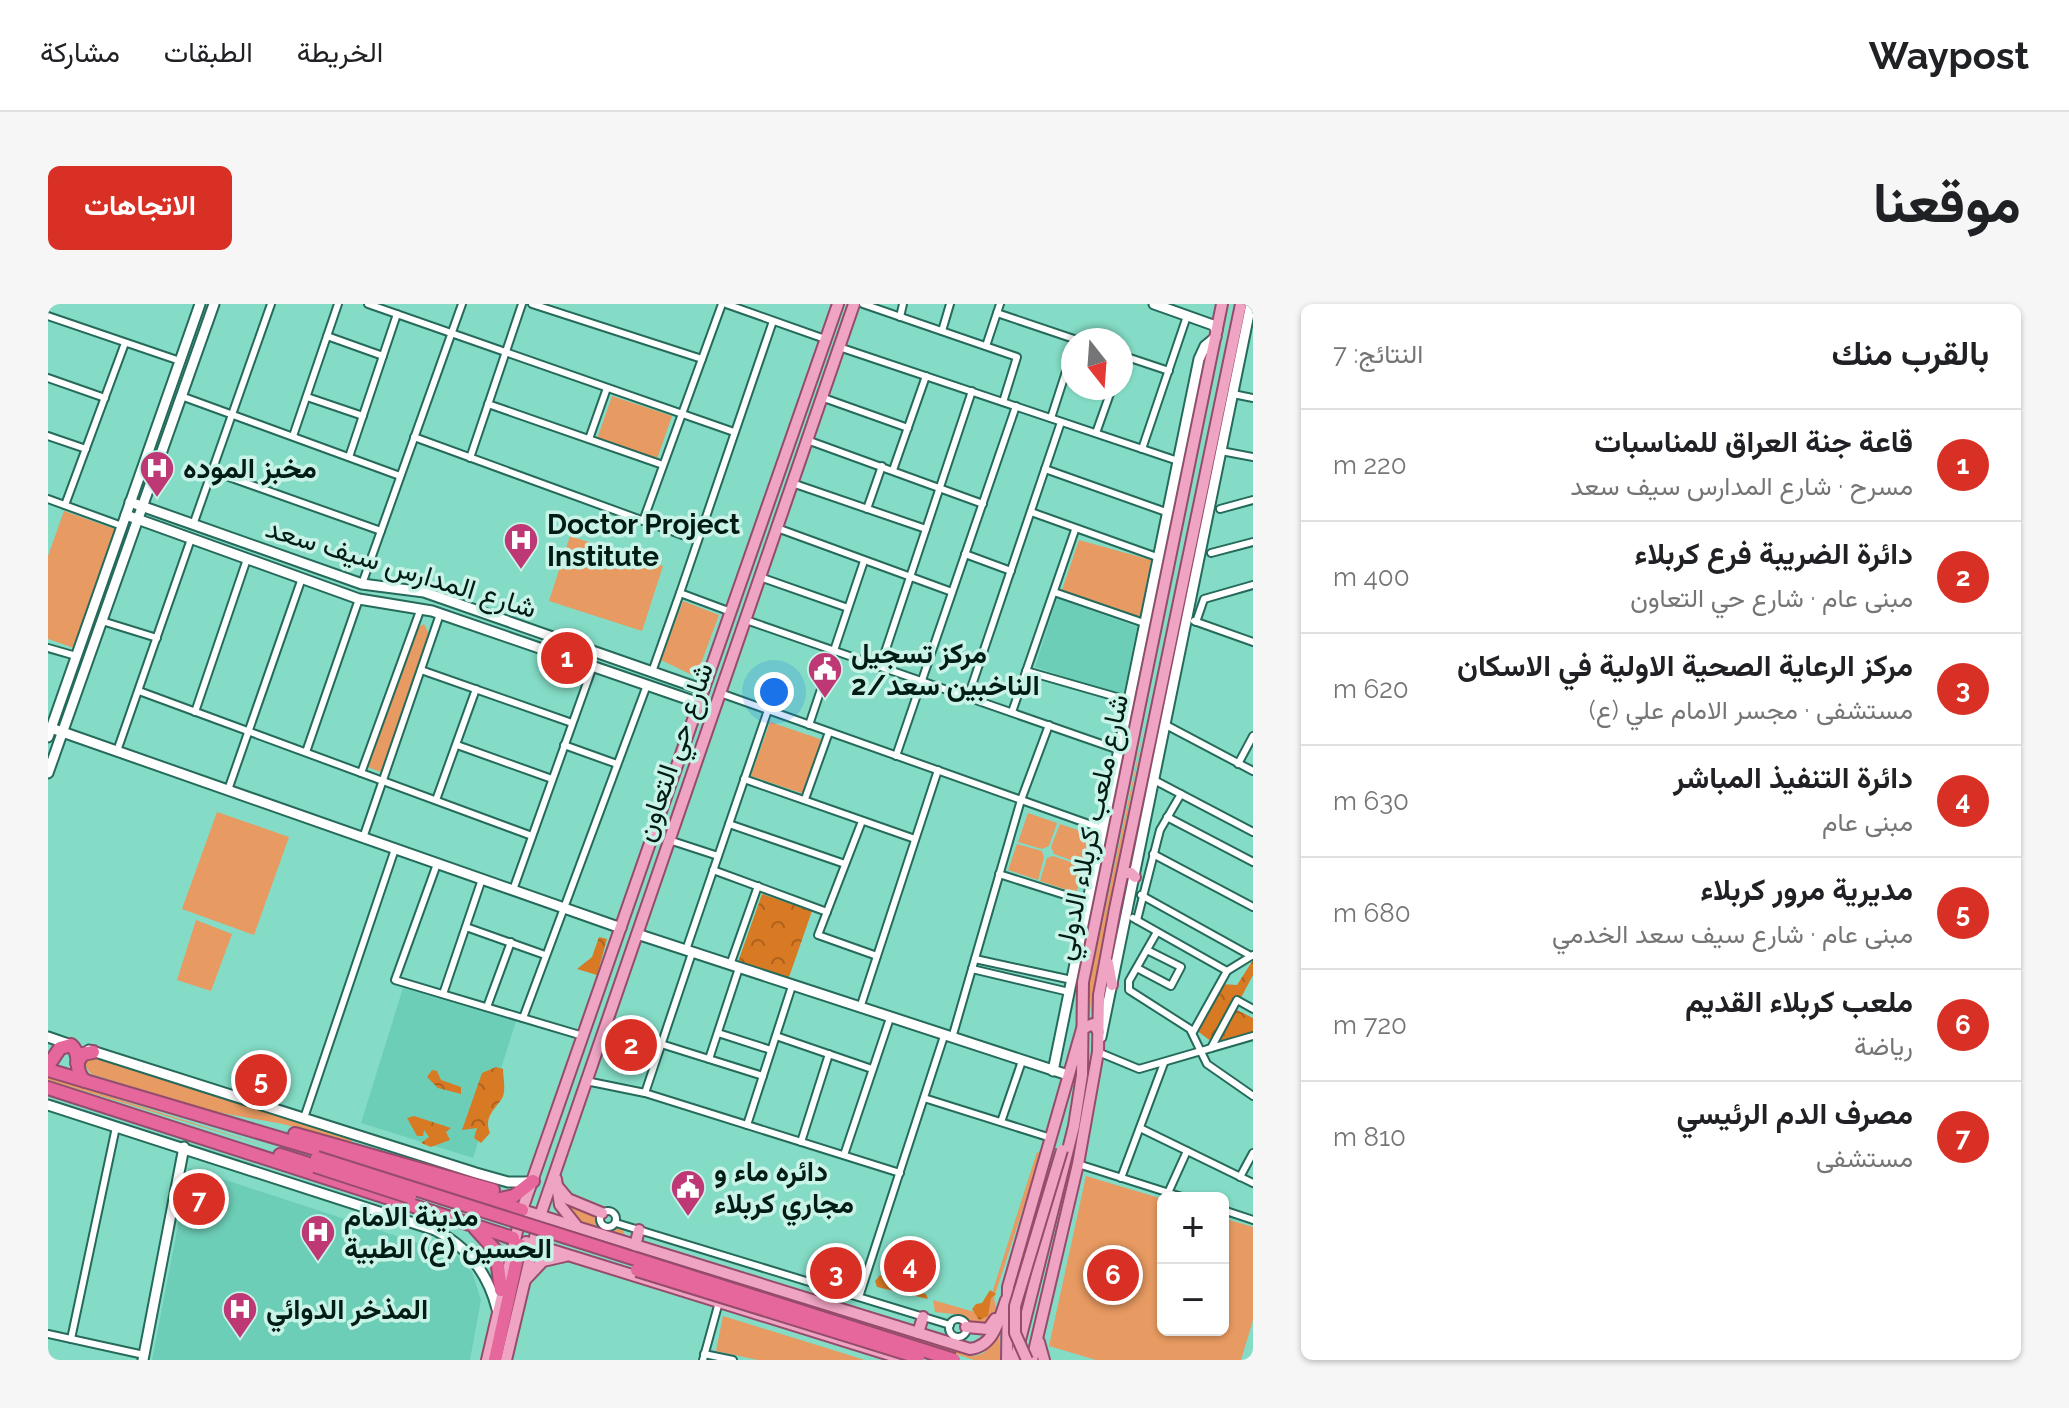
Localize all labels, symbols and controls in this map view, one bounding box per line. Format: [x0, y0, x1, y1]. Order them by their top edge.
text: Waypost [1869, 33, 2029, 78]
text: مشاركة [40, 36, 120, 69]
text: الطبقات [164, 36, 253, 69]
text: الخريطة [297, 36, 383, 69]
button: الاتجاهات [48, 166, 232, 250]
text: موقعنا [1873, 169, 2021, 235]
north arrow [1061, 328, 1133, 400]
text: بالقرب منك [1832, 333, 1989, 373]
text: النتائج: 7 [1333, 339, 1423, 369]
text: قاعة جنة العراق للمناسبات [1594, 424, 1913, 459]
hospital icon: مخبز الموده [138, 449, 176, 499]
text: 220 m [1333, 450, 1407, 480]
text: 1 [1957, 450, 1969, 480]
place label: مخبز الموده [183, 452, 317, 486]
text: مسرح · شارع المدارس سيف سعد [1570, 471, 1913, 501]
place label: Doctor Project Institute [547, 508, 740, 573]
street label: شارع المدارس سيف سعد [261, 511, 540, 627]
hospital icon: Doctor Project Institute [502, 521, 540, 571]
text: دائرة الضريبة فرع كربلاء [1634, 536, 1913, 571]
text: 400 m [1333, 562, 1410, 592]
text: 2 [1956, 562, 1970, 592]
text: مبنى عام · شارع حي التعاون [1630, 583, 1913, 613]
pin: 1 [541, 628, 593, 688]
place label: مركز تسجيل الناخبين سعد/2 [851, 637, 1040, 702]
text: مركز الرعاية الصحية الاولية في الاسكان [1457, 648, 1913, 683]
public building icon: مركز تسجيل الناخبين سعد/2 [806, 650, 844, 700]
street label: شارع حي التعاون [628, 658, 726, 848]
your location [754, 672, 794, 712]
text: 620 m [1333, 674, 1409, 704]
text: 3 [1956, 674, 1970, 704]
street label: شارع ملعب كربلاء الدولي [1047, 691, 1141, 964]
text: مستشفى · مجسر الامام علي (ع) [1589, 695, 1913, 725]
text: دائرة التنفيذ المباشر [1673, 760, 1913, 795]
text: 630 m [1333, 786, 1409, 816]
text: 4 [1956, 786, 1970, 816]
text: مبنى عام [1822, 807, 1913, 837]
text: مديرية مرور كربلاء [1700, 872, 1913, 907]
text: 680 m [1333, 898, 1411, 928]
text: 5 [1956, 898, 1970, 928]
text: مبنى عام · شارع سيف سعد الخدمي [1552, 919, 1913, 949]
text: ملعب كربلاء القديم [1685, 984, 1913, 1019]
text: 720 m [1333, 1010, 1407, 1040]
text: 6 [1955, 1010, 1971, 1040]
pin: 2 [605, 1015, 657, 1075]
text: رياضة [1854, 1031, 1913, 1061]
pin: 5 [235, 1050, 287, 1110]
text: مصرف الدم الرئيسي [1676, 1096, 1913, 1131]
text: 810 m [1333, 1122, 1406, 1152]
text: 7 [1956, 1122, 1970, 1152]
text: مستشفى [1816, 1143, 1913, 1173]
place label: دائره ماء و مجاري كربلاء [714, 1155, 854, 1227]
public building icon: دائره ماء و مجاري كربلاء [669, 1168, 707, 1218]
pin: 7 [173, 1169, 225, 1229]
map controls [1157, 1192, 1229, 1336]
button: + [1157, 1192, 1229, 1264]
place label: مدينة الامام الحسين (ع) الطبية [344, 1200, 552, 1267]
hospital icon: مدينة الامام الحسين (ع) الطبية [299, 1213, 337, 1263]
pin: 4 [884, 1236, 936, 1296]
pin: 3 [810, 1243, 862, 1303]
pin: 6 [1087, 1245, 1139, 1305]
button: − [1157, 1264, 1229, 1336]
hospital icon: المذخر الدوائي [221, 1290, 259, 1340]
place label: المذخر الدوائي [266, 1293, 428, 1333]

